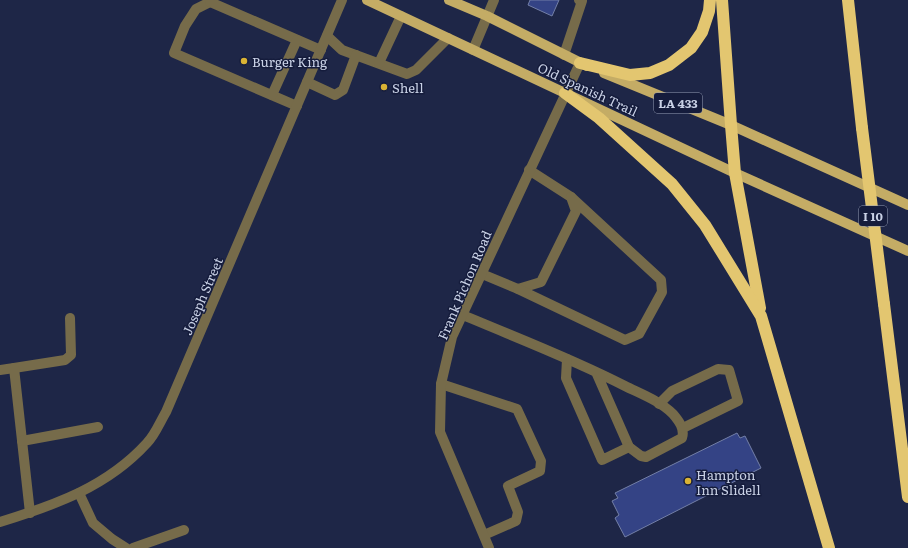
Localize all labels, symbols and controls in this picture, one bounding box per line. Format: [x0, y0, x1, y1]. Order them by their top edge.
place label: Burger King [252, 52, 328, 71]
marker: Burger King [239, 56, 249, 66]
street label: Old Spanish Trail [535, 57, 642, 121]
place label: Shell [392, 78, 424, 97]
marker: Shell [379, 82, 389, 92]
road number: LA 433 [654, 93, 702, 113]
road number: I 10 [859, 206, 887, 226]
street label: Frank Pichon Road [432, 227, 496, 343]
street label: Joseph Street [177, 253, 227, 338]
place label: Hampton Inn Slidell [696, 465, 761, 499]
marker: Hampton Inn Slidell [683, 476, 693, 486]

